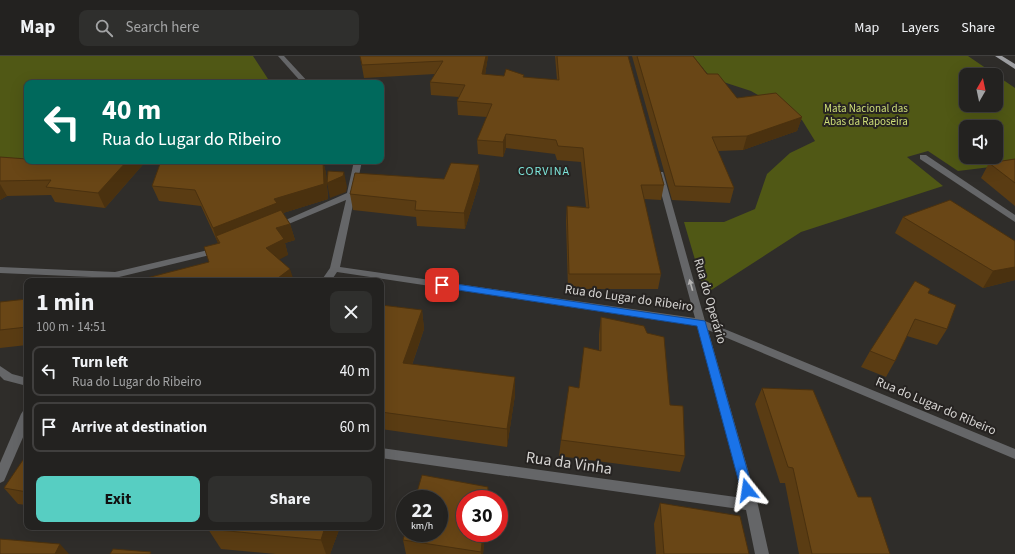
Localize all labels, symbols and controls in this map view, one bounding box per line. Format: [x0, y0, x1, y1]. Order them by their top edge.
search box [79, 10, 359, 46]
text: Map [20, 14, 55, 41]
icon: search [93, 17, 115, 39]
text: Search here [125, 17, 199, 38]
text: Map [854, 18, 879, 38]
text: Layers [901, 18, 939, 38]
text: Share [961, 18, 995, 38]
north arrow [959, 68, 1003, 112]
map controls [959, 68, 1003, 164]
text: 40 m [102, 90, 161, 130]
icon: left [36, 96, 88, 148]
park label: Mata Nacional das Abas da Raposeira [824, 101, 908, 129]
button: sound [959, 120, 1003, 164]
text: Rua do Lugar do Ribeiro [102, 127, 281, 152]
district label: CORVINA [518, 163, 570, 180]
street label: Rua do Operário [689, 256, 731, 346]
pin [425, 268, 459, 302]
icon: arrive [431, 274, 453, 296]
one-way arrow [688, 279, 694, 291]
street label: Rua do Lugar do Ribeiro [564, 280, 694, 316]
text: 1 min [36, 285, 94, 320]
button: close [330, 291, 372, 333]
text: 100 m · 14:51 [36, 318, 106, 336]
text: Turn left [72, 352, 128, 373]
icon: left [38, 360, 60, 382]
text: 40 m [340, 361, 370, 382]
street label: Rua do Lugar do Ribeiro [873, 372, 999, 440]
text: Rua do Lugar do Ribeiro [72, 373, 201, 391]
icon: arrive [38, 416, 60, 438]
text: Arrive at destination [72, 417, 207, 438]
text: 60 m [340, 417, 370, 438]
street label: Rua da Vinha [524, 446, 614, 480]
position arrow [726, 469, 768, 511]
button: Exit [36, 476, 200, 522]
button: Share [208, 476, 372, 522]
speed limit sign: 30 [456, 490, 508, 542]
text: 22 [411, 497, 433, 525]
text: km/h [411, 519, 433, 533]

